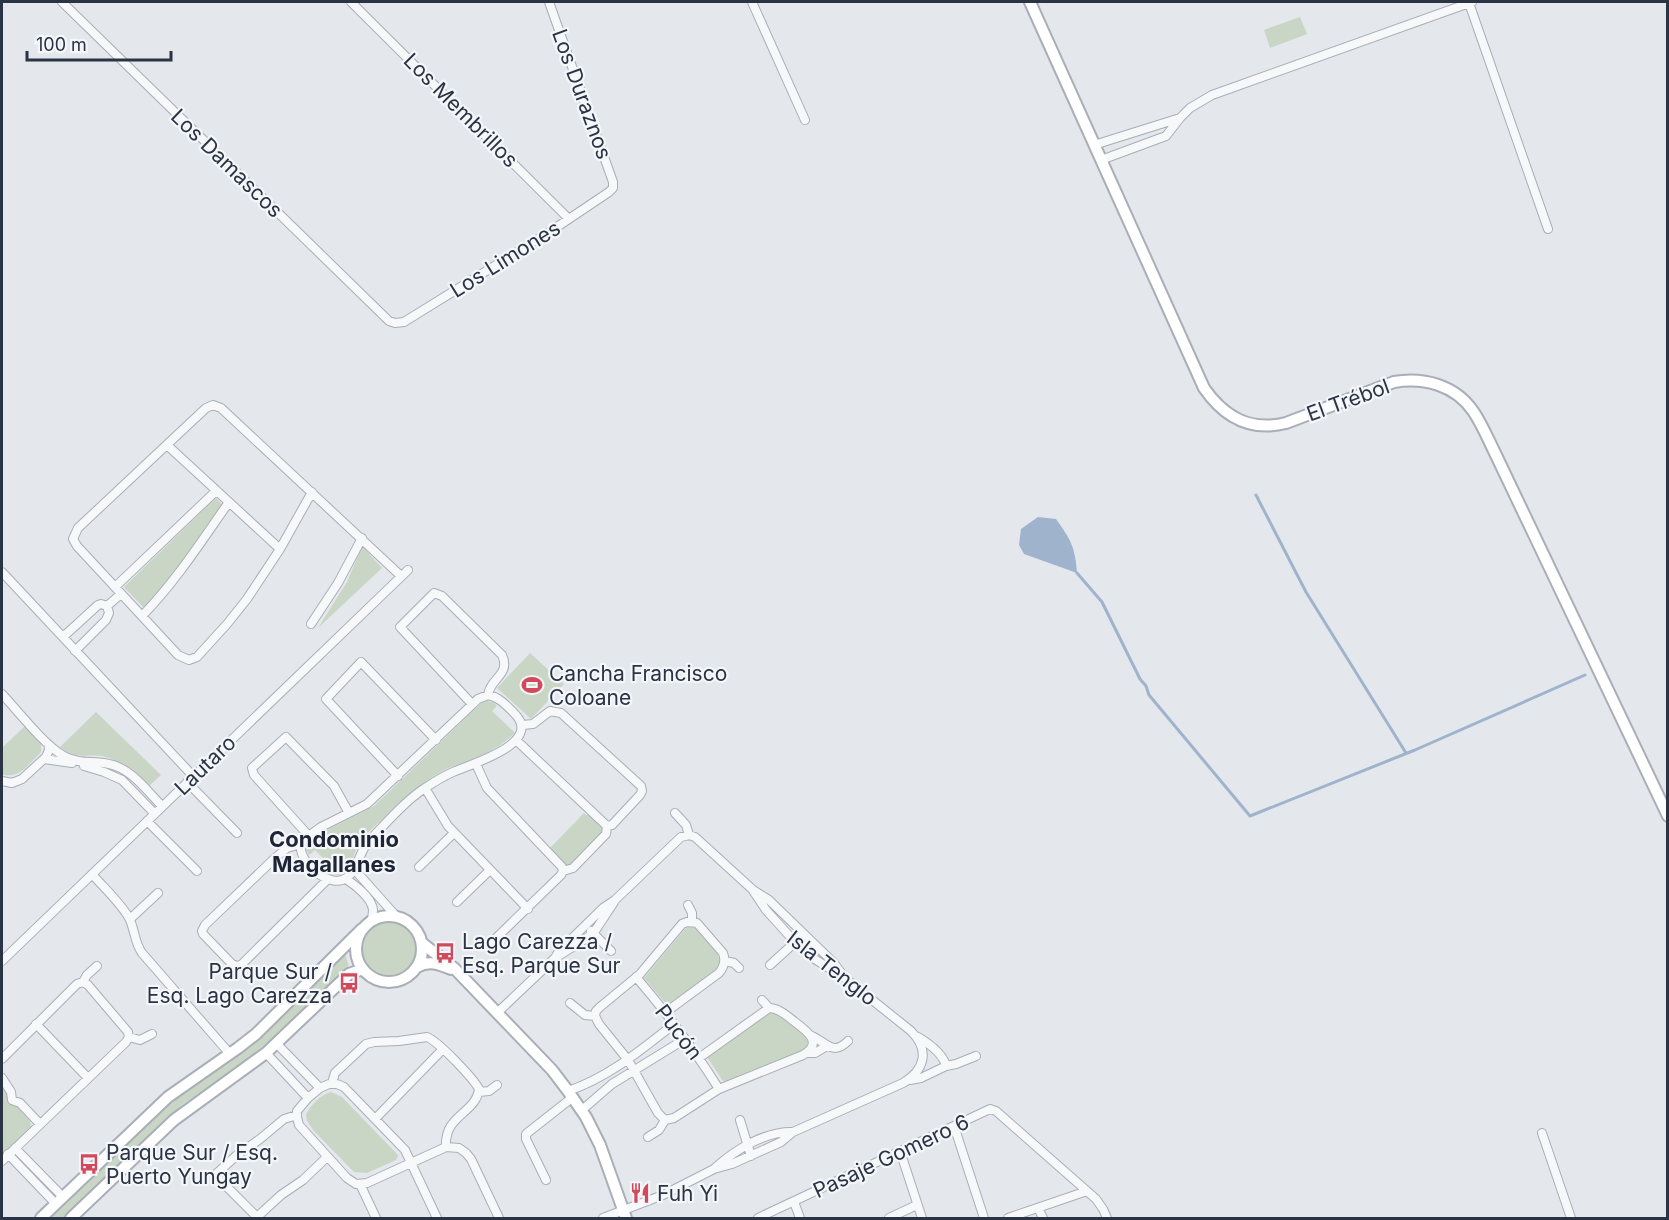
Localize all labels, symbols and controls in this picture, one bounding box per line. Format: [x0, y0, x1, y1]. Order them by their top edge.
scale bar [27, 24, 171, 62]
street label: Los Duraznos [547, 26, 617, 162]
text: 100 m [36, 34, 87, 55]
street label: Los Membrillos [399, 48, 523, 172]
street label: Los Damascos [166, 104, 288, 222]
street label: Los Limones [445, 215, 565, 303]
street label: El Trébol [1303, 373, 1393, 427]
place label: Cancha Francisco Coloane [549, 661, 727, 710]
sports icon: Cancha Francisco Coloane [520, 673, 544, 697]
street label: Lautaro [169, 730, 241, 800]
district label: Condominio Magallanes [269, 826, 399, 877]
street label: Isla Tenglo [782, 925, 882, 1011]
place label: Lago Carezza / Esq. Parque Sur [462, 929, 621, 978]
bus stop icon: Lago Carezza / Esq. Parque Sur [433, 941, 457, 965]
place label: Parque Sur / Esq. Lago Carezza [147, 959, 332, 1008]
bus stop icon: Parque Sur / Esq. Lago Carezza [337, 971, 361, 995]
street label: Pucón [650, 999, 708, 1065]
street label: Pasaje Gomero 6 [809, 1109, 973, 1203]
place label: Parque Sur / Esq. Puerto Yungay [106, 1140, 278, 1189]
bus stop icon: Parque Sur / Esq. Puerto Yungay [77, 1152, 101, 1176]
restaurant icon: Fuh Yi [628, 1181, 652, 1205]
place label: Fuh Yi [657, 1181, 718, 1206]

